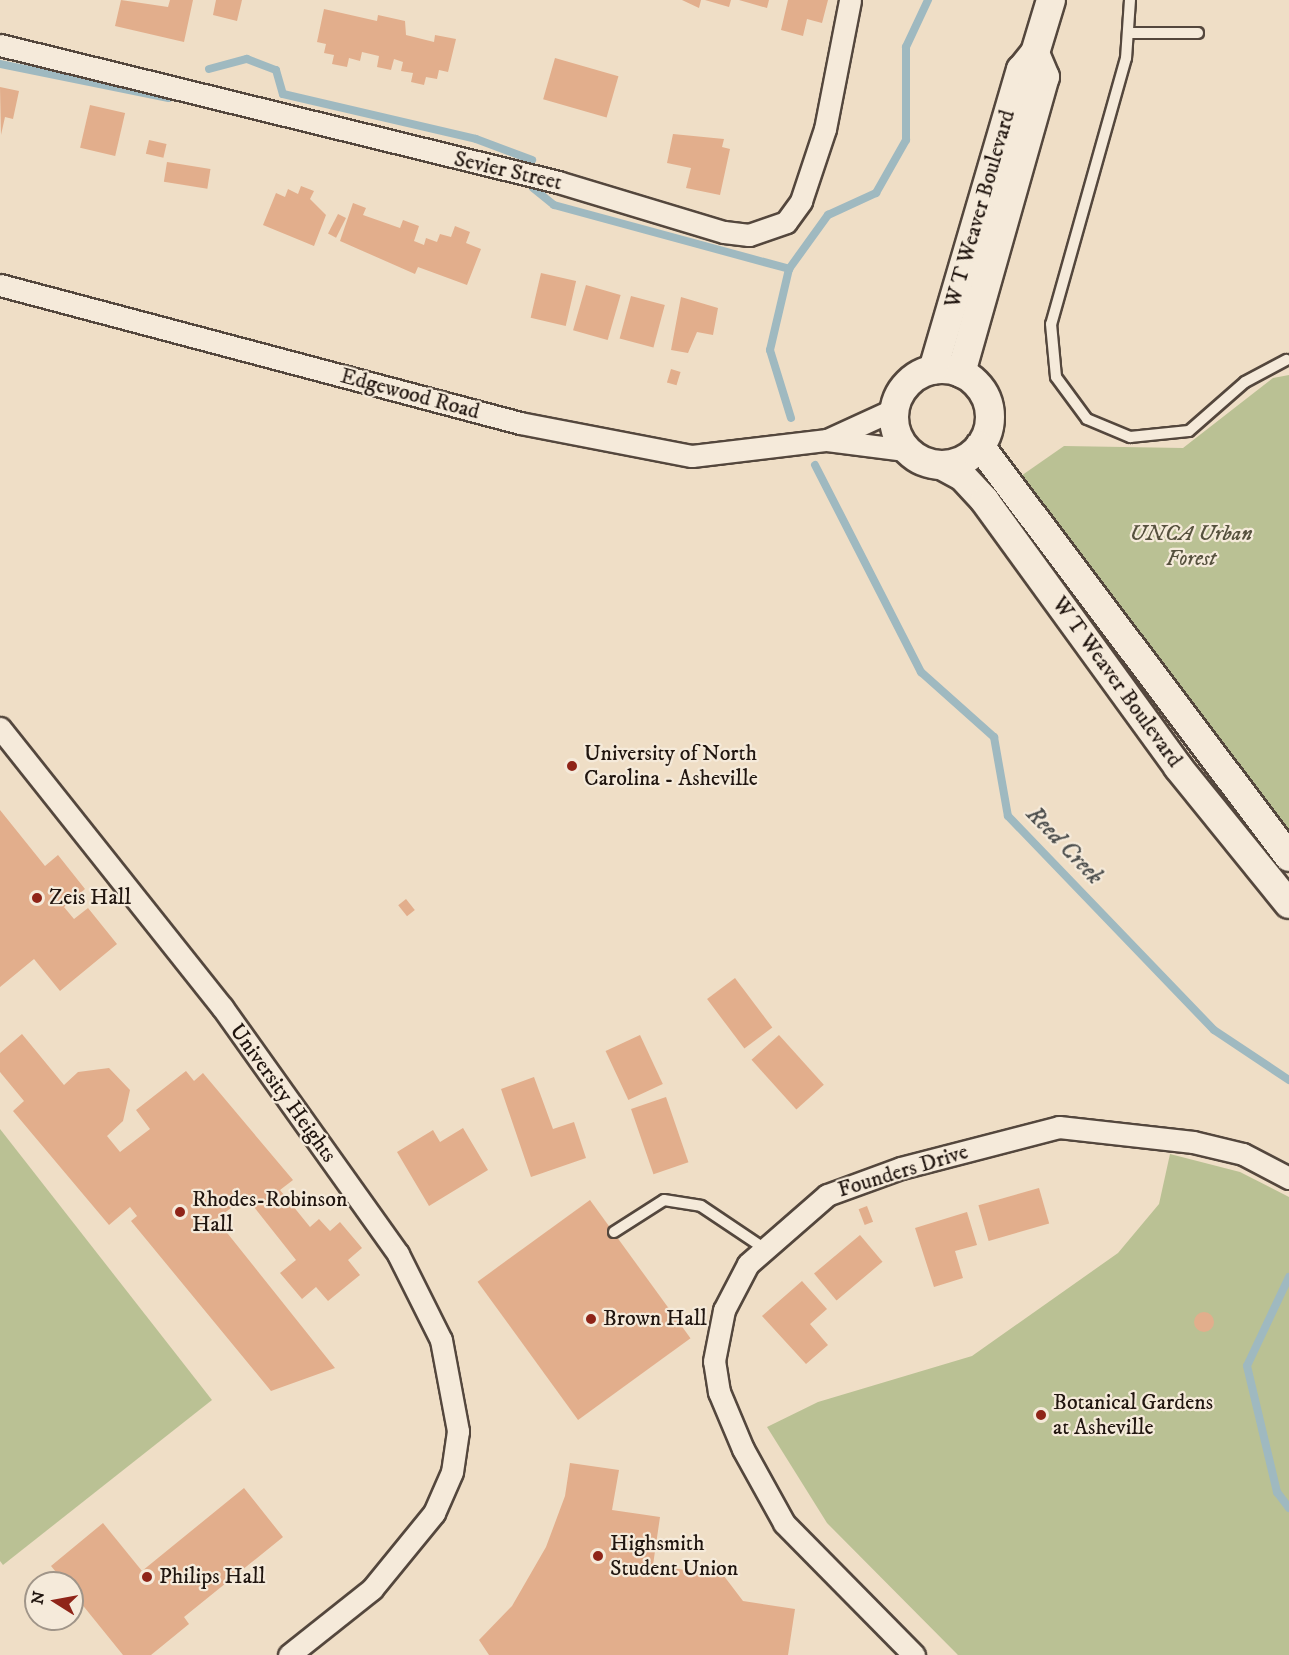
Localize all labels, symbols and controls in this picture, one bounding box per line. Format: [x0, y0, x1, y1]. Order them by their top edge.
street label: W T Weaver Boulevard [939, 107, 1021, 311]
street label: Sevier Street [451, 146, 565, 196]
street label: Edgewood Road [337, 363, 483, 425]
park label: UNCA Urban Forest [1130, 520, 1252, 572]
street label: W T Weaver Boulevard [1046, 592, 1188, 772]
place label: University of North Carolina - Asheville [584, 740, 758, 792]
marker: University of North Carolina - Asheville [565, 759, 579, 773]
water label: Reed Creek [1019, 801, 1109, 891]
place label: Zeis Hall [49, 885, 131, 911]
marker: Zeis Hall [30, 891, 44, 905]
street label: University Heights [224, 1018, 342, 1168]
street label: Founders Drive [835, 1139, 971, 1203]
place label: Rhodes-Robinson Hall [192, 1186, 347, 1238]
marker: Rhodes-Robinson Hall [173, 1205, 187, 1219]
place label: Brown Hall [603, 1306, 707, 1332]
marker: Brown Hall [584, 1312, 598, 1326]
place label: Botanical Gardens at Asheville [1053, 1389, 1213, 1440]
marker: Botanical Gardens at Asheville [1034, 1408, 1048, 1422]
place label: Highsmith Student Union [610, 1530, 738, 1582]
marker: Highsmith Student Union [591, 1549, 605, 1563]
place label: Philips Hall [159, 1564, 265, 1590]
marker: Philips Hall [140, 1570, 154, 1584]
north arrow [24, 1571, 84, 1631]
text: N [27, 1590, 49, 1606]

